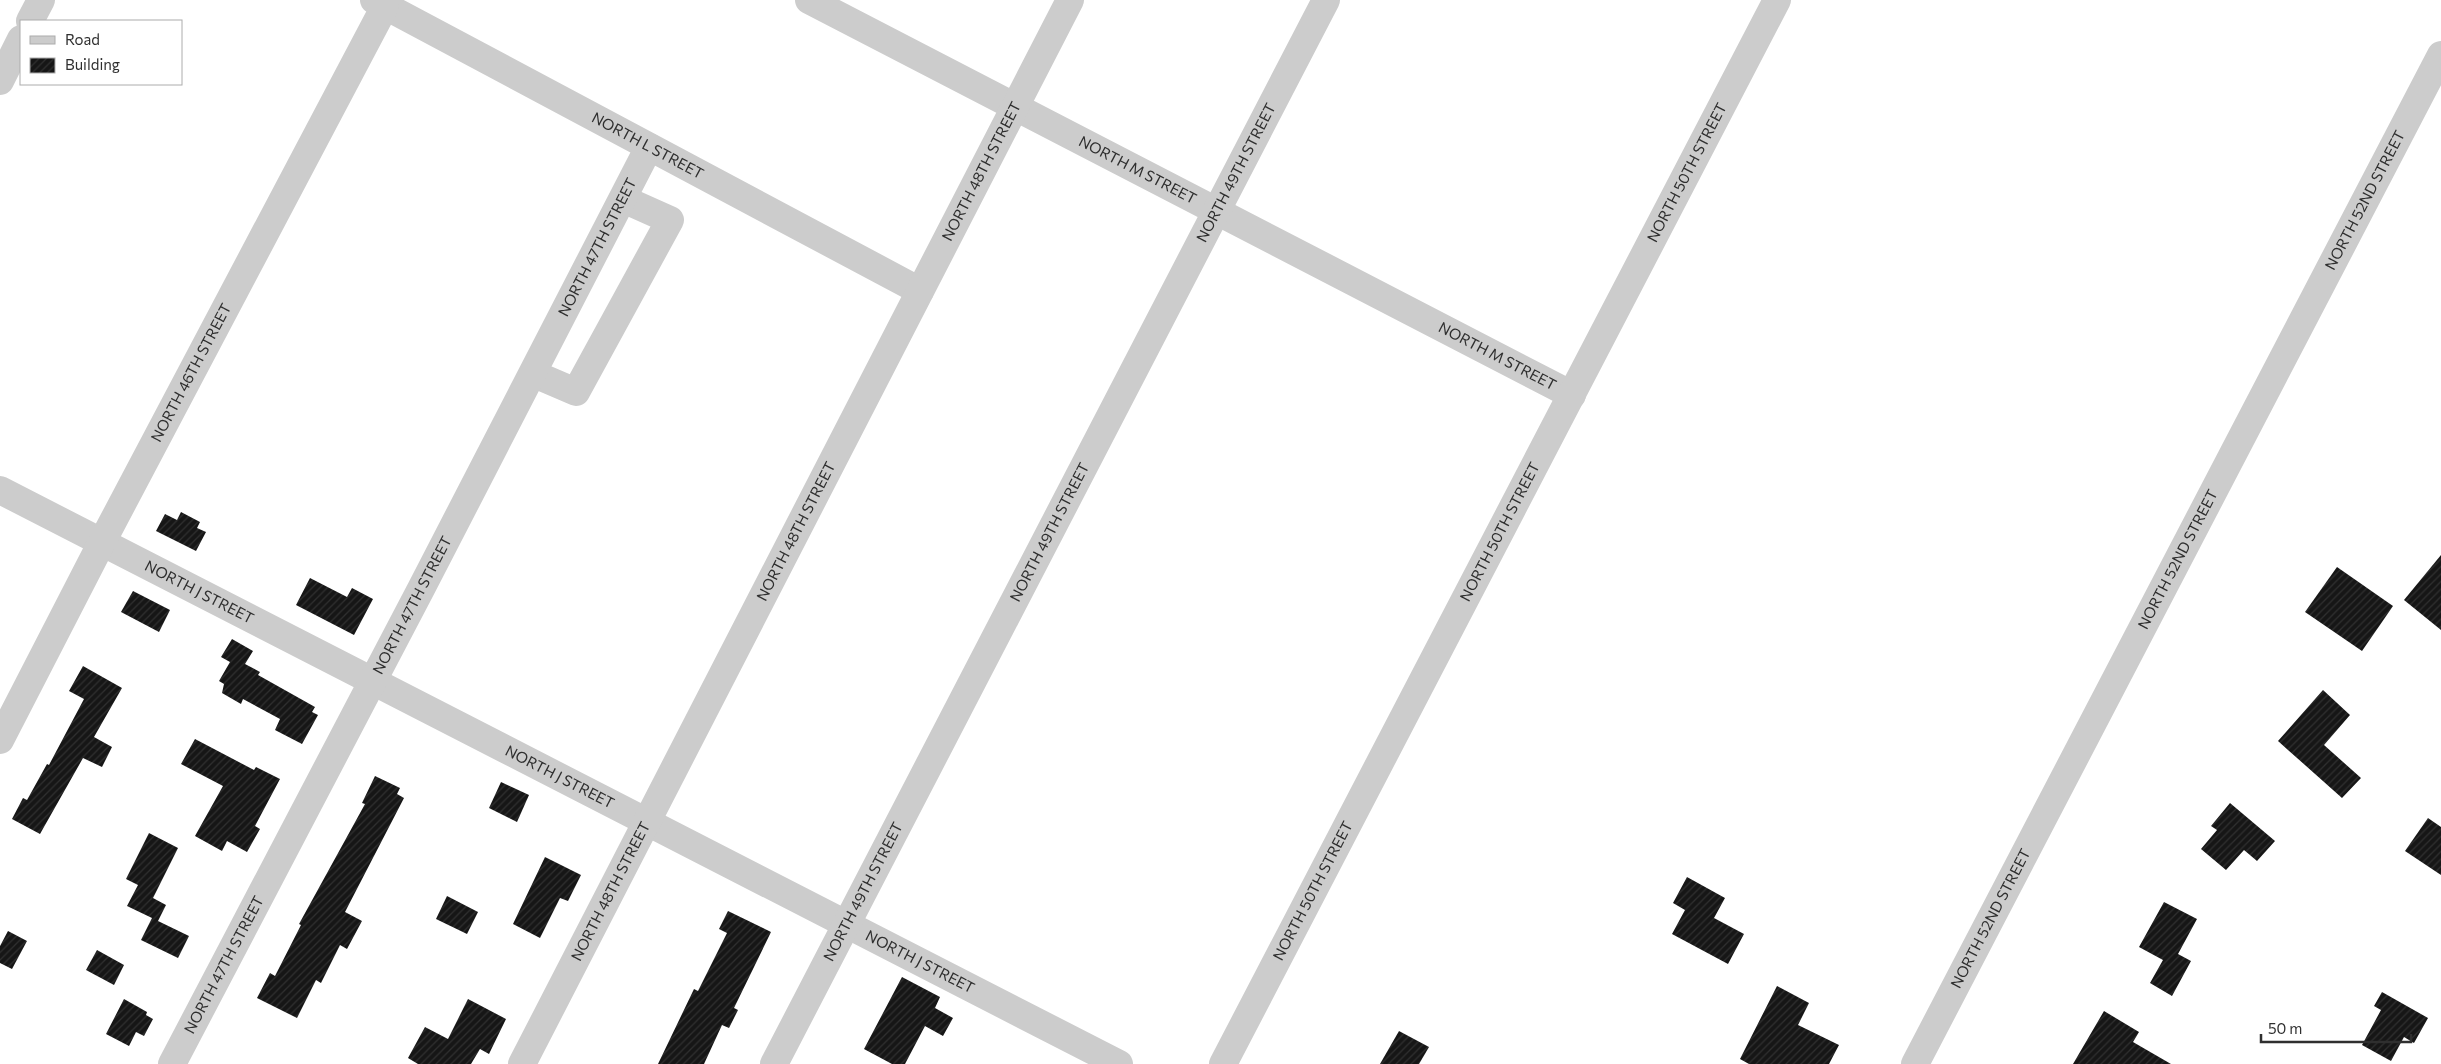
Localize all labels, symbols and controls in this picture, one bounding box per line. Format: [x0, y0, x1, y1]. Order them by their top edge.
legend [20, 20, 182, 85]
text: Road [65, 30, 100, 48]
text: Building [65, 55, 120, 73]
street label: NORTH 48TH STREET [938, 98, 1024, 244]
street label: NORTH 49TH STREET [1192, 99, 1279, 245]
street label: NORTH 50TH STREET [1643, 99, 1730, 245]
street label: NORTH L STREET [589, 108, 707, 182]
street label: NORTH 52ND STREET [2321, 127, 2408, 273]
street label: NORTH M STREET [1076, 131, 1200, 207]
street label: NORTH 47TH STREET [554, 174, 640, 319]
street label: NORTH 46TH STREET [146, 300, 235, 445]
street label: NORTH M STREET [1436, 318, 1560, 393]
street label: NORTH 48TH STREET [752, 458, 839, 604]
street label: NORTH 50TH STREET [1456, 458, 1543, 604]
street label: NORTH 49TH STREET [1005, 459, 1093, 604]
street label: NORTH 52ND STREET [2133, 486, 2221, 632]
street label: NORTH 47TH STREET [368, 532, 455, 677]
street label: NORTH J STREET [142, 556, 258, 627]
street label: NORTH J STREET [503, 741, 618, 812]
street label: NORTH 48TH STREET [567, 818, 653, 964]
street label: NORTH 49TH STREET [819, 818, 906, 964]
street label: NORTH 50TH STREET [1269, 818, 1356, 963]
street label: NORTH 52ND STREET [1946, 845, 2034, 991]
street label: NORTH 47TH STREET [180, 892, 267, 1036]
street label: NORTH J STREET [863, 926, 978, 997]
scale bar [2261, 1012, 2411, 1044]
text: 50 m [2268, 1019, 2302, 1037]

